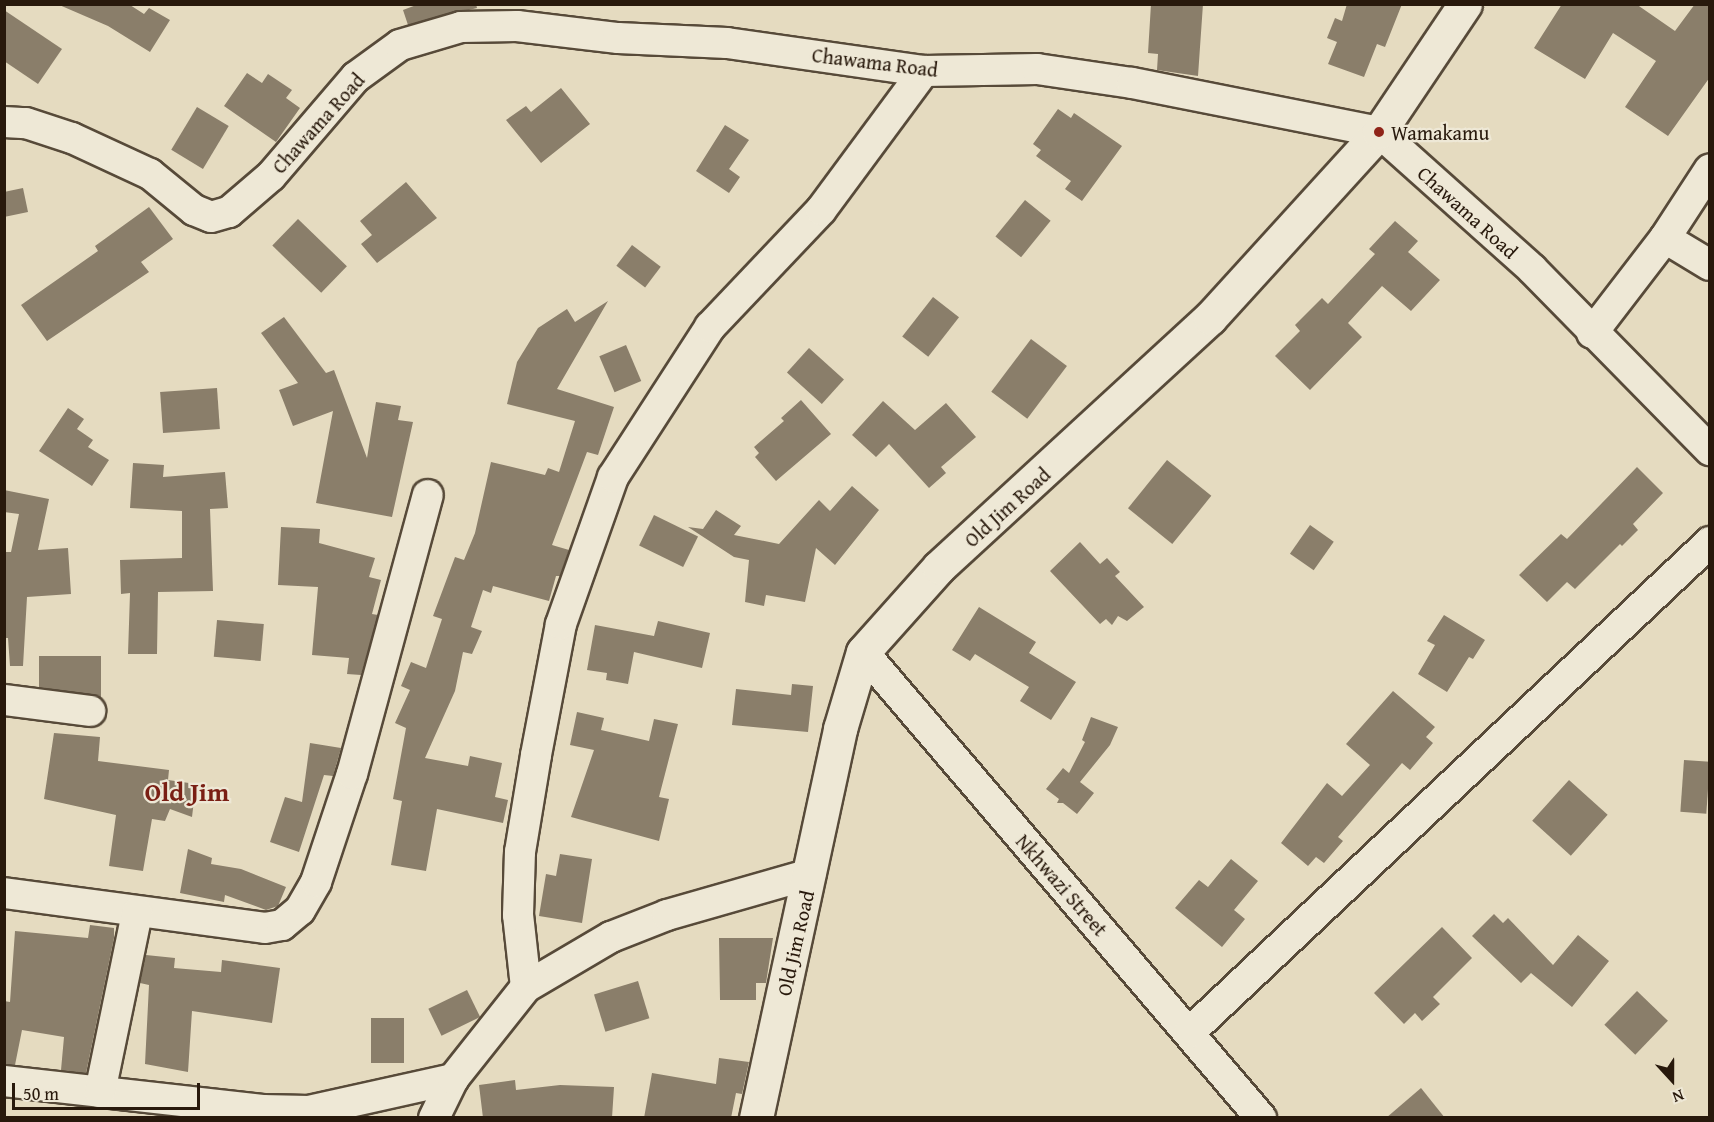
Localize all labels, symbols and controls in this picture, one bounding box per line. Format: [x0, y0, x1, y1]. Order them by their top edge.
street label: Chawama Road [811, 42, 939, 82]
street label: Chawama Road [267, 68, 369, 178]
place label: Wamakamu [1391, 120, 1489, 144]
marker: Wamakamu [1372, 125, 1386, 139]
street label: Chawama Road [1413, 161, 1523, 263]
street label: Old Jim Road [959, 462, 1055, 552]
district label: Old Jim [145, 776, 229, 808]
street label: Nkhwazi Street [1011, 829, 1113, 941]
street label: Old Jim Road [771, 888, 819, 998]
north arrow [1642, 1050, 1702, 1110]
scale bar [15, 1071, 202, 1109]
text: 50 m [23, 1080, 59, 1107]
text: N [1669, 1084, 1688, 1110]

